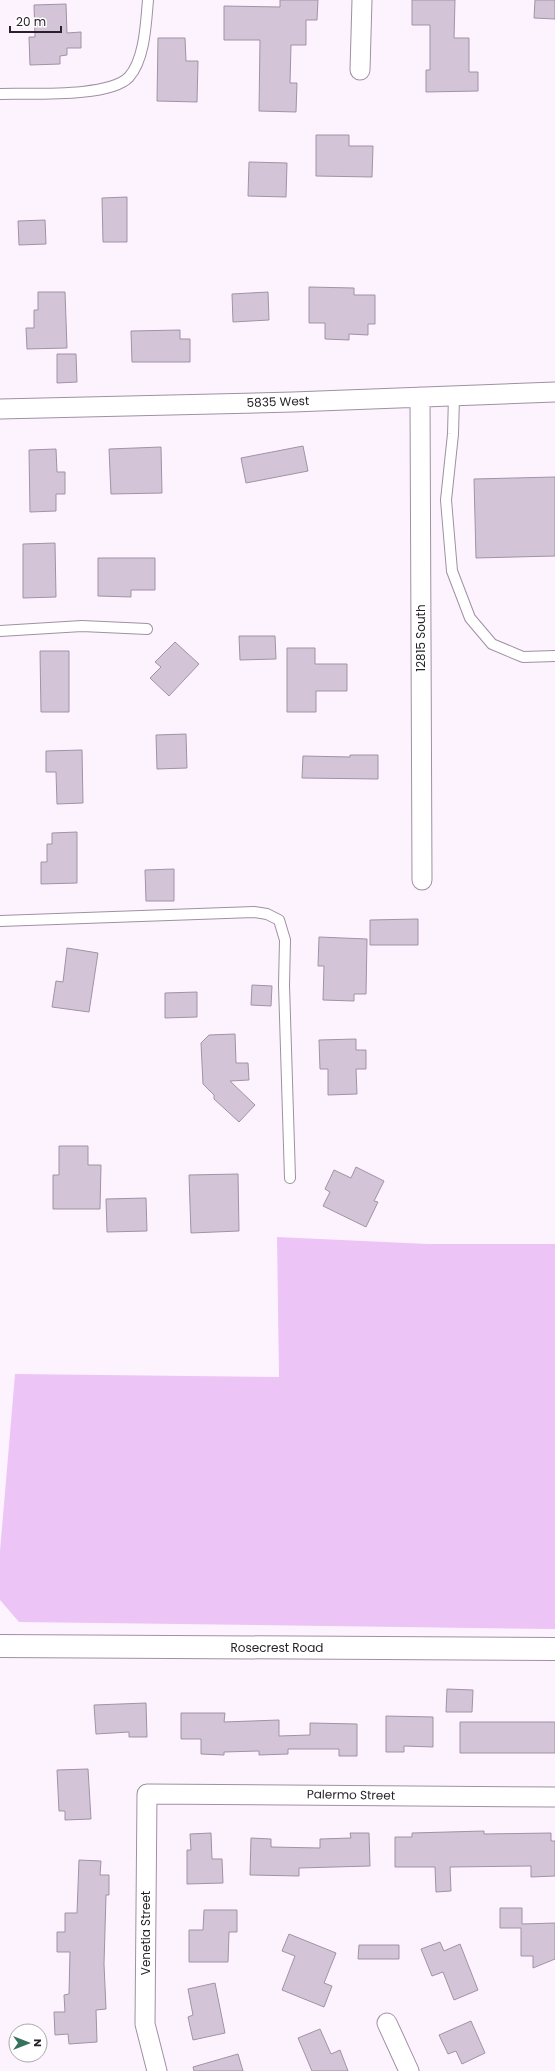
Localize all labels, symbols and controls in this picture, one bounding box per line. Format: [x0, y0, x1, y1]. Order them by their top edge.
scale bar [10, 8, 61, 34]
text: 20 m [16, 13, 46, 30]
street label: 5835 West [246, 392, 310, 411]
street label: 12815 South [412, 604, 429, 672]
street label: Rosecrest Road [231, 1639, 323, 1656]
street label: Palermo Street [307, 1785, 395, 1804]
street label: Venetia Street [137, 1891, 154, 1975]
north arrow [8, 2023, 48, 2063]
text: N [30, 2039, 46, 2047]

